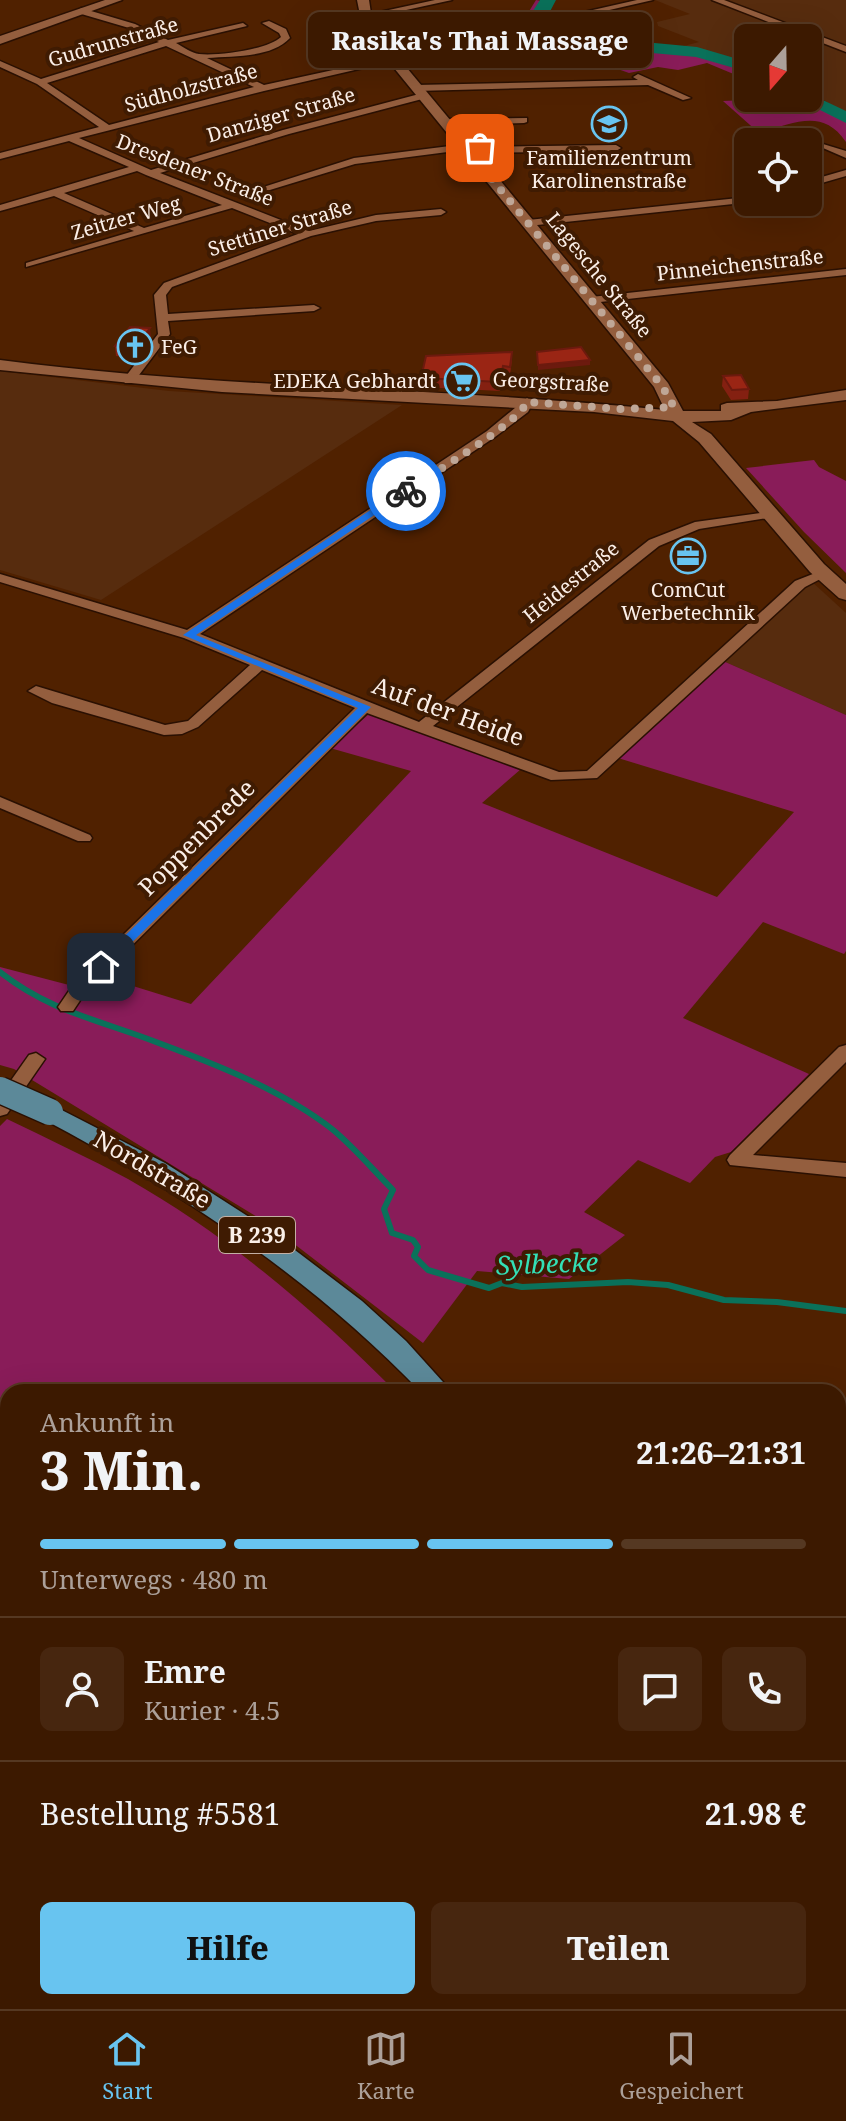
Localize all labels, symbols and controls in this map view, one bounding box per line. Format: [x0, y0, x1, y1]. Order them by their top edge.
street label: Gudrunstraße [45, 10, 181, 73]
callout: Rasika's Thai Massage [308, 12, 652, 68]
text: Rasika's Thai Massage [332, 22, 628, 58]
north arrow [734, 24, 822, 112]
map controls [734, 24, 822, 216]
street label: Südholzstraße [121, 57, 260, 118]
street label: Danziger Straße [203, 80, 358, 149]
school or university icon: Familienzentrum Karolinenstraße [590, 105, 628, 143]
pin [446, 114, 514, 182]
icon: bag [458, 126, 502, 170]
street label: Dresdener Straße [113, 127, 278, 212]
button: locate [734, 128, 822, 216]
place label: Familienzentrum Karolinenstraße [526, 144, 692, 194]
street label: Zeitzer Weg [68, 189, 184, 246]
street label: Stettiner Straße [205, 193, 355, 262]
street label: Lagesche Straße [540, 206, 658, 343]
street label: Pinneichenstraße [655, 242, 825, 287]
church icon: FeG [116, 328, 154, 366]
place label: FeG [161, 333, 197, 360]
supermarket icon: EDEKA Gebhardt [443, 362, 481, 400]
street label: Georgstraße [492, 365, 610, 398]
place label: EDEKA Gebhardt [273, 367, 436, 394]
courier [366, 451, 446, 531]
icon: bike [384, 469, 428, 513]
street label: Heidestraße [517, 535, 624, 629]
office icon: ComCut Werbetechnik [669, 537, 707, 575]
place label: ComCut Werbetechnik [621, 576, 755, 626]
street label: Auf der Heide [368, 668, 529, 753]
street label: Poppenbrede [130, 771, 262, 903]
pin [67, 933, 135, 1001]
icon: home [79, 945, 123, 989]
street label: Nordstraße [88, 1122, 217, 1216]
road number: B 239 [219, 1217, 295, 1253]
water label: Sylbecke [495, 1243, 599, 1283]
text: Ankunft in [40, 1404, 174, 1440]
text: 21:26–21:31 [636, 1432, 806, 1473]
text: 3 Min. [40, 1434, 203, 1505]
text: Unterwegs · 480 m [40, 1561, 268, 1597]
button: person [40, 1647, 124, 1731]
button: chat [618, 1647, 702, 1731]
button: phone [722, 1647, 806, 1731]
text: Emre [144, 1651, 226, 1692]
text: Kurier · 4.5 [144, 1692, 281, 1728]
text: Bestellung #5581 [40, 1793, 281, 1834]
text: 21.98 € [705, 1793, 806, 1834]
button: Hilfe [40, 1902, 415, 1994]
button: Teilen [431, 1902, 806, 1994]
tab: Start [102, 2027, 153, 2105]
tab: Karte [357, 2027, 415, 2105]
tab: Gespeichert [619, 2027, 744, 2105]

